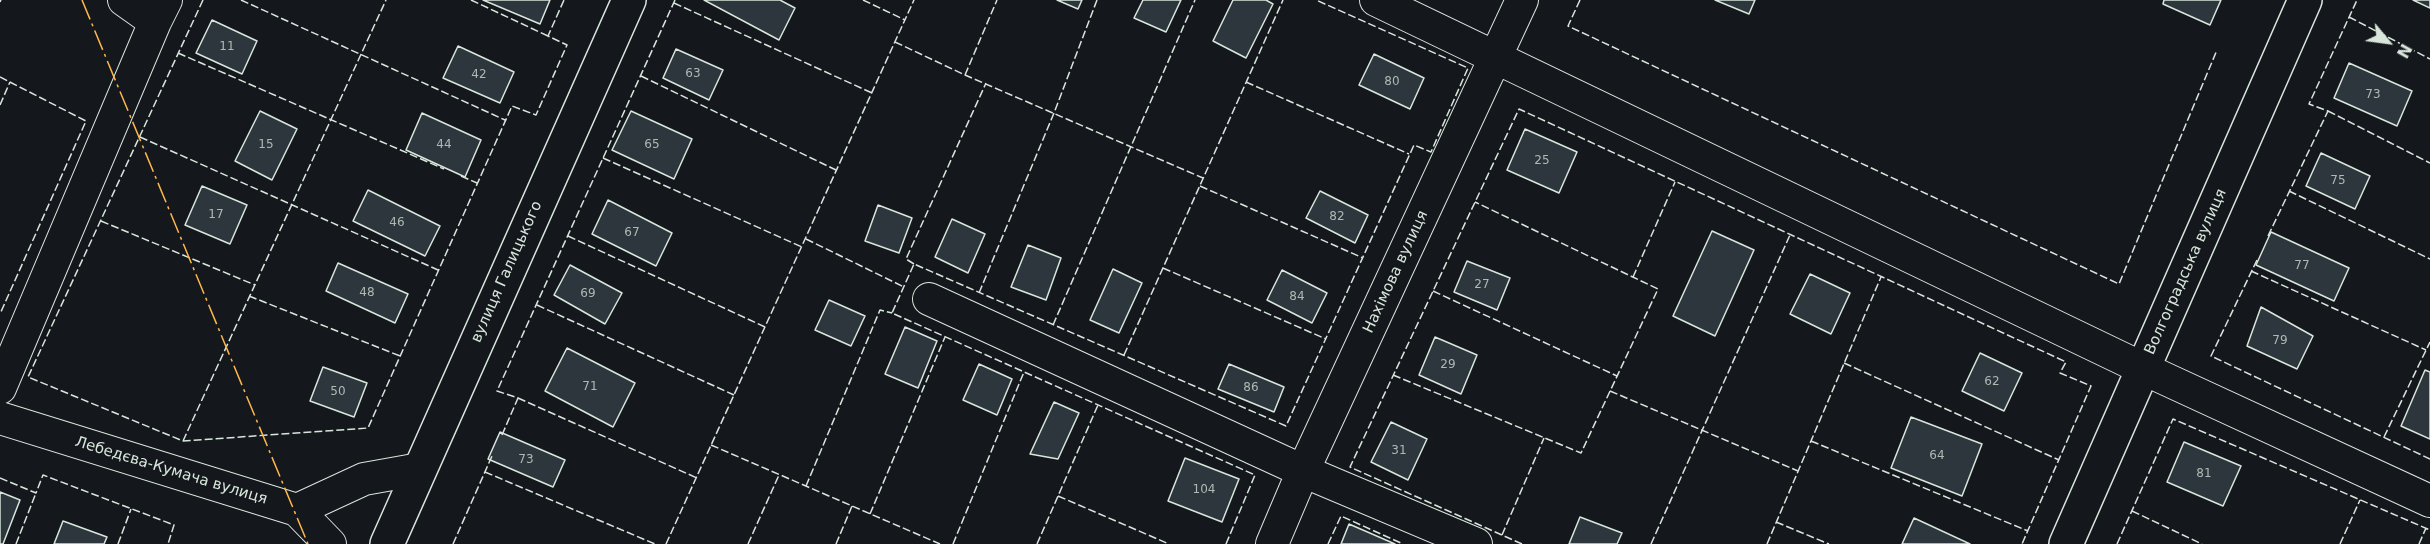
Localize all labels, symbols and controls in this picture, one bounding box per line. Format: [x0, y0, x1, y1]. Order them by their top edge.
north arrow [2358, 12, 2418, 72]
house number: 11 [219, 40, 235, 54]
text: N [2393, 41, 2416, 61]
house number: 63 [685, 67, 701, 81]
house number: 42 [471, 68, 487, 82]
house number: 80 [1384, 75, 1400, 89]
house number: 73 [2365, 88, 2381, 102]
house number: 15 [258, 138, 274, 152]
house number: 44 [436, 138, 452, 152]
house number: 65 [644, 138, 660, 152]
house number: 25 [1534, 154, 1550, 168]
house number: 75 [2330, 174, 2346, 188]
street label: Волгоградська вулиця [2141, 186, 2231, 358]
street label: вулиця Галицького [468, 198, 546, 346]
house number: 17 [208, 208, 224, 222]
street label: Нахімова вулиця [1360, 208, 1432, 336]
house number: 82 [1329, 210, 1345, 224]
house number: 46 [389, 216, 405, 230]
house number: 67 [624, 226, 640, 240]
house number: 77 [2294, 259, 2310, 273]
house number: 27 [1474, 278, 1490, 292]
house number: 48 [359, 286, 375, 300]
house number: 69 [580, 287, 596, 301]
house number: 84 [1289, 290, 1305, 304]
house number: 79 [2272, 334, 2288, 348]
house number: 29 [1440, 358, 1456, 372]
house number: 62 [1984, 375, 2000, 389]
house number: 71 [582, 380, 598, 394]
house number: 86 [1243, 381, 1259, 395]
house number: 50 [330, 385, 346, 399]
street label: Лебедєва-Кумача вулиця [73, 433, 269, 509]
house number: 31 [1391, 444, 1407, 458]
house number: 64 [1929, 449, 1945, 463]
house number: 73 [518, 453, 534, 467]
house number: 81 [2196, 467, 2212, 481]
house number: 104 [1193, 483, 1215, 497]

